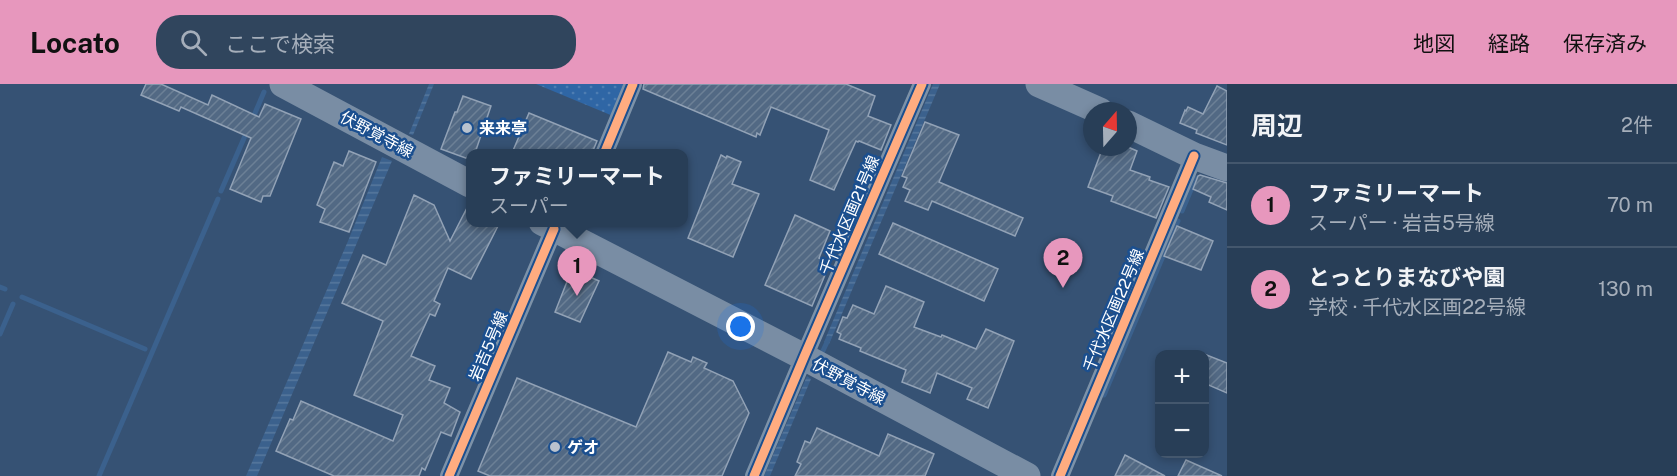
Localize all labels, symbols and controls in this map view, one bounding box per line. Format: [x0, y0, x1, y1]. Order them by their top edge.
search box [156, 15, 576, 69]
text: Locato [30, 26, 120, 59]
icon: search [177, 26, 210, 59]
text: ここで検索 [225, 31, 335, 57]
text: 地図 [1413, 31, 1455, 56]
text: 経路 [1488, 31, 1530, 56]
text: 保存済み [1563, 31, 1647, 56]
north arrow [1083, 102, 1137, 156]
street label: 伏野覚寺線 [337, 107, 417, 162]
text: 周辺 [1251, 110, 1303, 141]
text: 2件 [1621, 113, 1653, 137]
place label: 来来亭 [479, 119, 527, 138]
marker: 来来亭 [460, 121, 474, 135]
popup [466, 149, 688, 227]
street label: 千代水区画21号線 [816, 153, 883, 278]
text: ファミリーマート [489, 163, 665, 189]
text: ファミリーマート [1308, 180, 1484, 206]
text: 1 [1266, 193, 1275, 217]
text: 70 m [1607, 193, 1653, 217]
text: スーパー [489, 194, 569, 218]
text: スーパー · 岩吉5号線 [1308, 211, 1495, 235]
pin: 2 [1044, 238, 1082, 288]
pin: 1 [558, 246, 596, 296]
street label: 千代水区画22号線 [1079, 246, 1148, 374]
text: とっとりまなびや園 [1308, 264, 1505, 290]
text: 2 [1264, 277, 1277, 301]
text: 130 m [1598, 277, 1653, 301]
text: 学校 · 千代水区画22号線 [1308, 295, 1526, 319]
street label: 岩吉5号線 [465, 308, 512, 384]
your location [726, 312, 755, 341]
map controls [1155, 350, 1209, 458]
button: + [1155, 350, 1209, 404]
street label: 伏野覚寺線 [809, 354, 889, 409]
button: − [1155, 404, 1209, 458]
place label: ゲオ [567, 438, 599, 457]
marker: ゲオ [548, 440, 562, 454]

